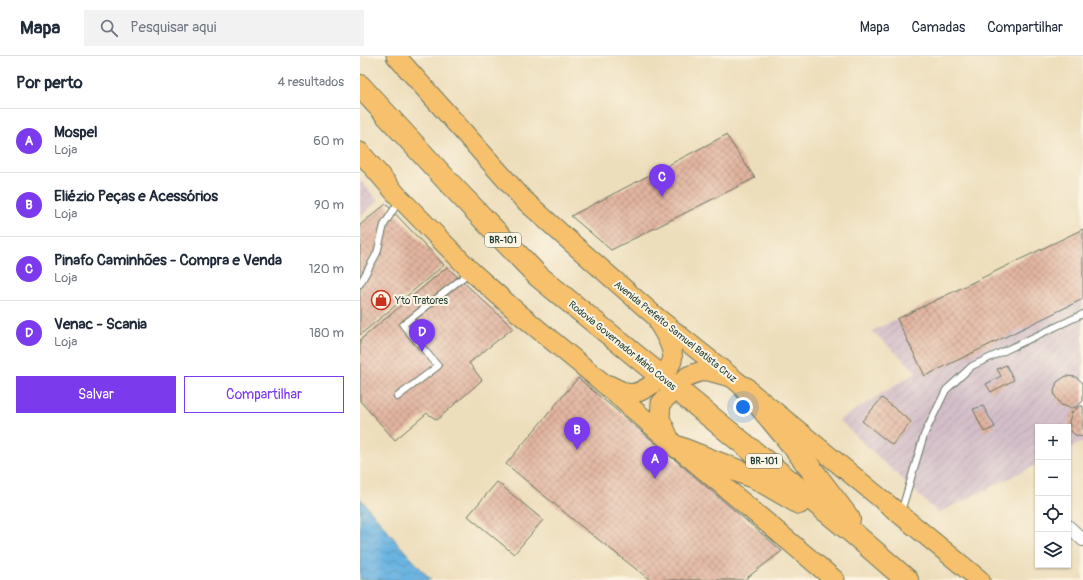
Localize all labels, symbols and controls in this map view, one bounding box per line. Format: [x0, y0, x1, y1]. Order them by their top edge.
search box [84, 10, 364, 46]
text: Mapa [20, 16, 60, 40]
icon: search [98, 17, 120, 39]
text: Pesquisar aqui [130, 18, 216, 37]
text: Mapa [860, 19, 889, 36]
text: Camadas [911, 19, 965, 36]
text: Compartilhar [987, 19, 1063, 36]
text: Por perto [16, 72, 83, 93]
text: 4 resultados [277, 74, 344, 90]
text: Mospel [54, 123, 98, 142]
text: A [25, 133, 33, 149]
text: 60 m [313, 133, 344, 149]
text: Loja [54, 142, 77, 158]
pin: C [649, 164, 675, 197]
text: Eliézio Peças e Acessórios [54, 187, 218, 206]
text: B [25, 197, 33, 213]
text: 90 m [314, 197, 344, 213]
text: Loja [54, 206, 77, 222]
road number: BR-101 [485, 233, 521, 247]
text: Pinafo Caminhões - Compra e Venda [54, 251, 282, 270]
text: C [25, 261, 33, 277]
text: 120 m [308, 261, 344, 277]
text: Loja [54, 270, 77, 286]
street label: Avenida Prefeito Samuel Batista Cruz [612, 278, 739, 385]
shop icon: Yto Tratores [370, 289, 392, 311]
place label: Yto Tratores [394, 295, 448, 307]
street label: Rodovia Governador Mário Covas [566, 299, 679, 393]
text: Venac - Scania [54, 315, 147, 334]
pin: D [409, 319, 435, 352]
text: D [25, 325, 33, 341]
text: 180 m [309, 325, 344, 341]
text: Loja [54, 334, 77, 350]
button: Salvar [16, 376, 176, 413]
button: Compartilhar [184, 376, 344, 413]
your location [733, 397, 753, 417]
pin: B [564, 417, 590, 450]
map controls [1035, 424, 1071, 568]
button: + [1035, 424, 1071, 460]
pin: A [642, 446, 668, 479]
road number: BR-101 [746, 454, 782, 468]
button: − [1035, 460, 1071, 496]
button: locate [1035, 496, 1071, 532]
button: layers [1035, 532, 1071, 568]

